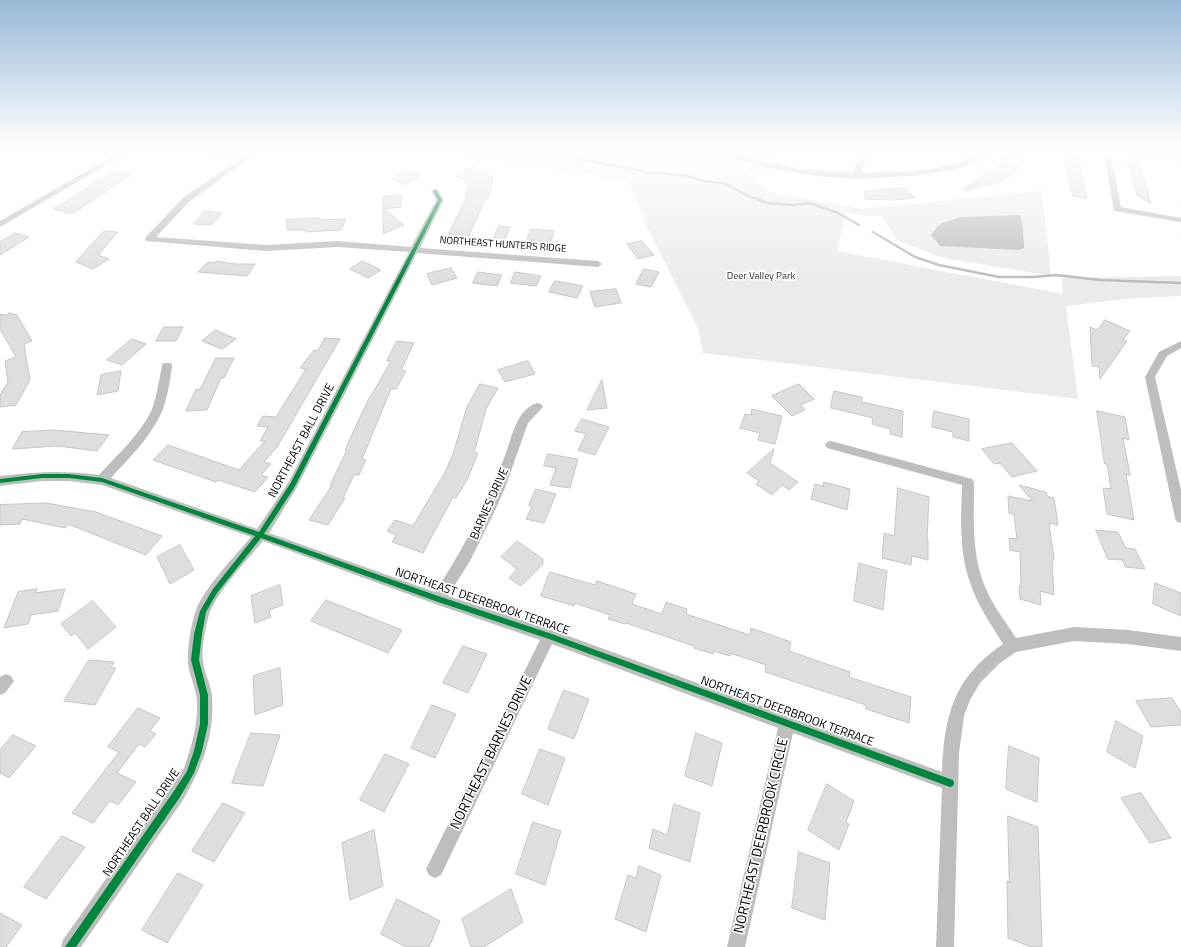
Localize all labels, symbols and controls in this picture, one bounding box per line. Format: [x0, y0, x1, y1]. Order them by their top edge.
street label: NORTHEAST HUNTERS RIDGE [439, 235, 567, 255]
park label: Deer Valley Park [727, 271, 795, 283]
street label: NORTHEAST BALL DRIVE [266, 381, 338, 501]
street label: BARNES DRIVE [468, 466, 512, 542]
street label: NORTHEAST DEERBROOK TERRACE [393, 565, 571, 639]
street label: NORTHEAST BARNES DRIVE [448, 674, 536, 832]
street label: NORTHEAST DEERBROOK TERRACE [698, 674, 876, 750]
street label: NORTHEAST DEERBROOK CIRCLE [731, 737, 793, 935]
street label: NORTHEAST BALL DRIVE [100, 766, 184, 880]

